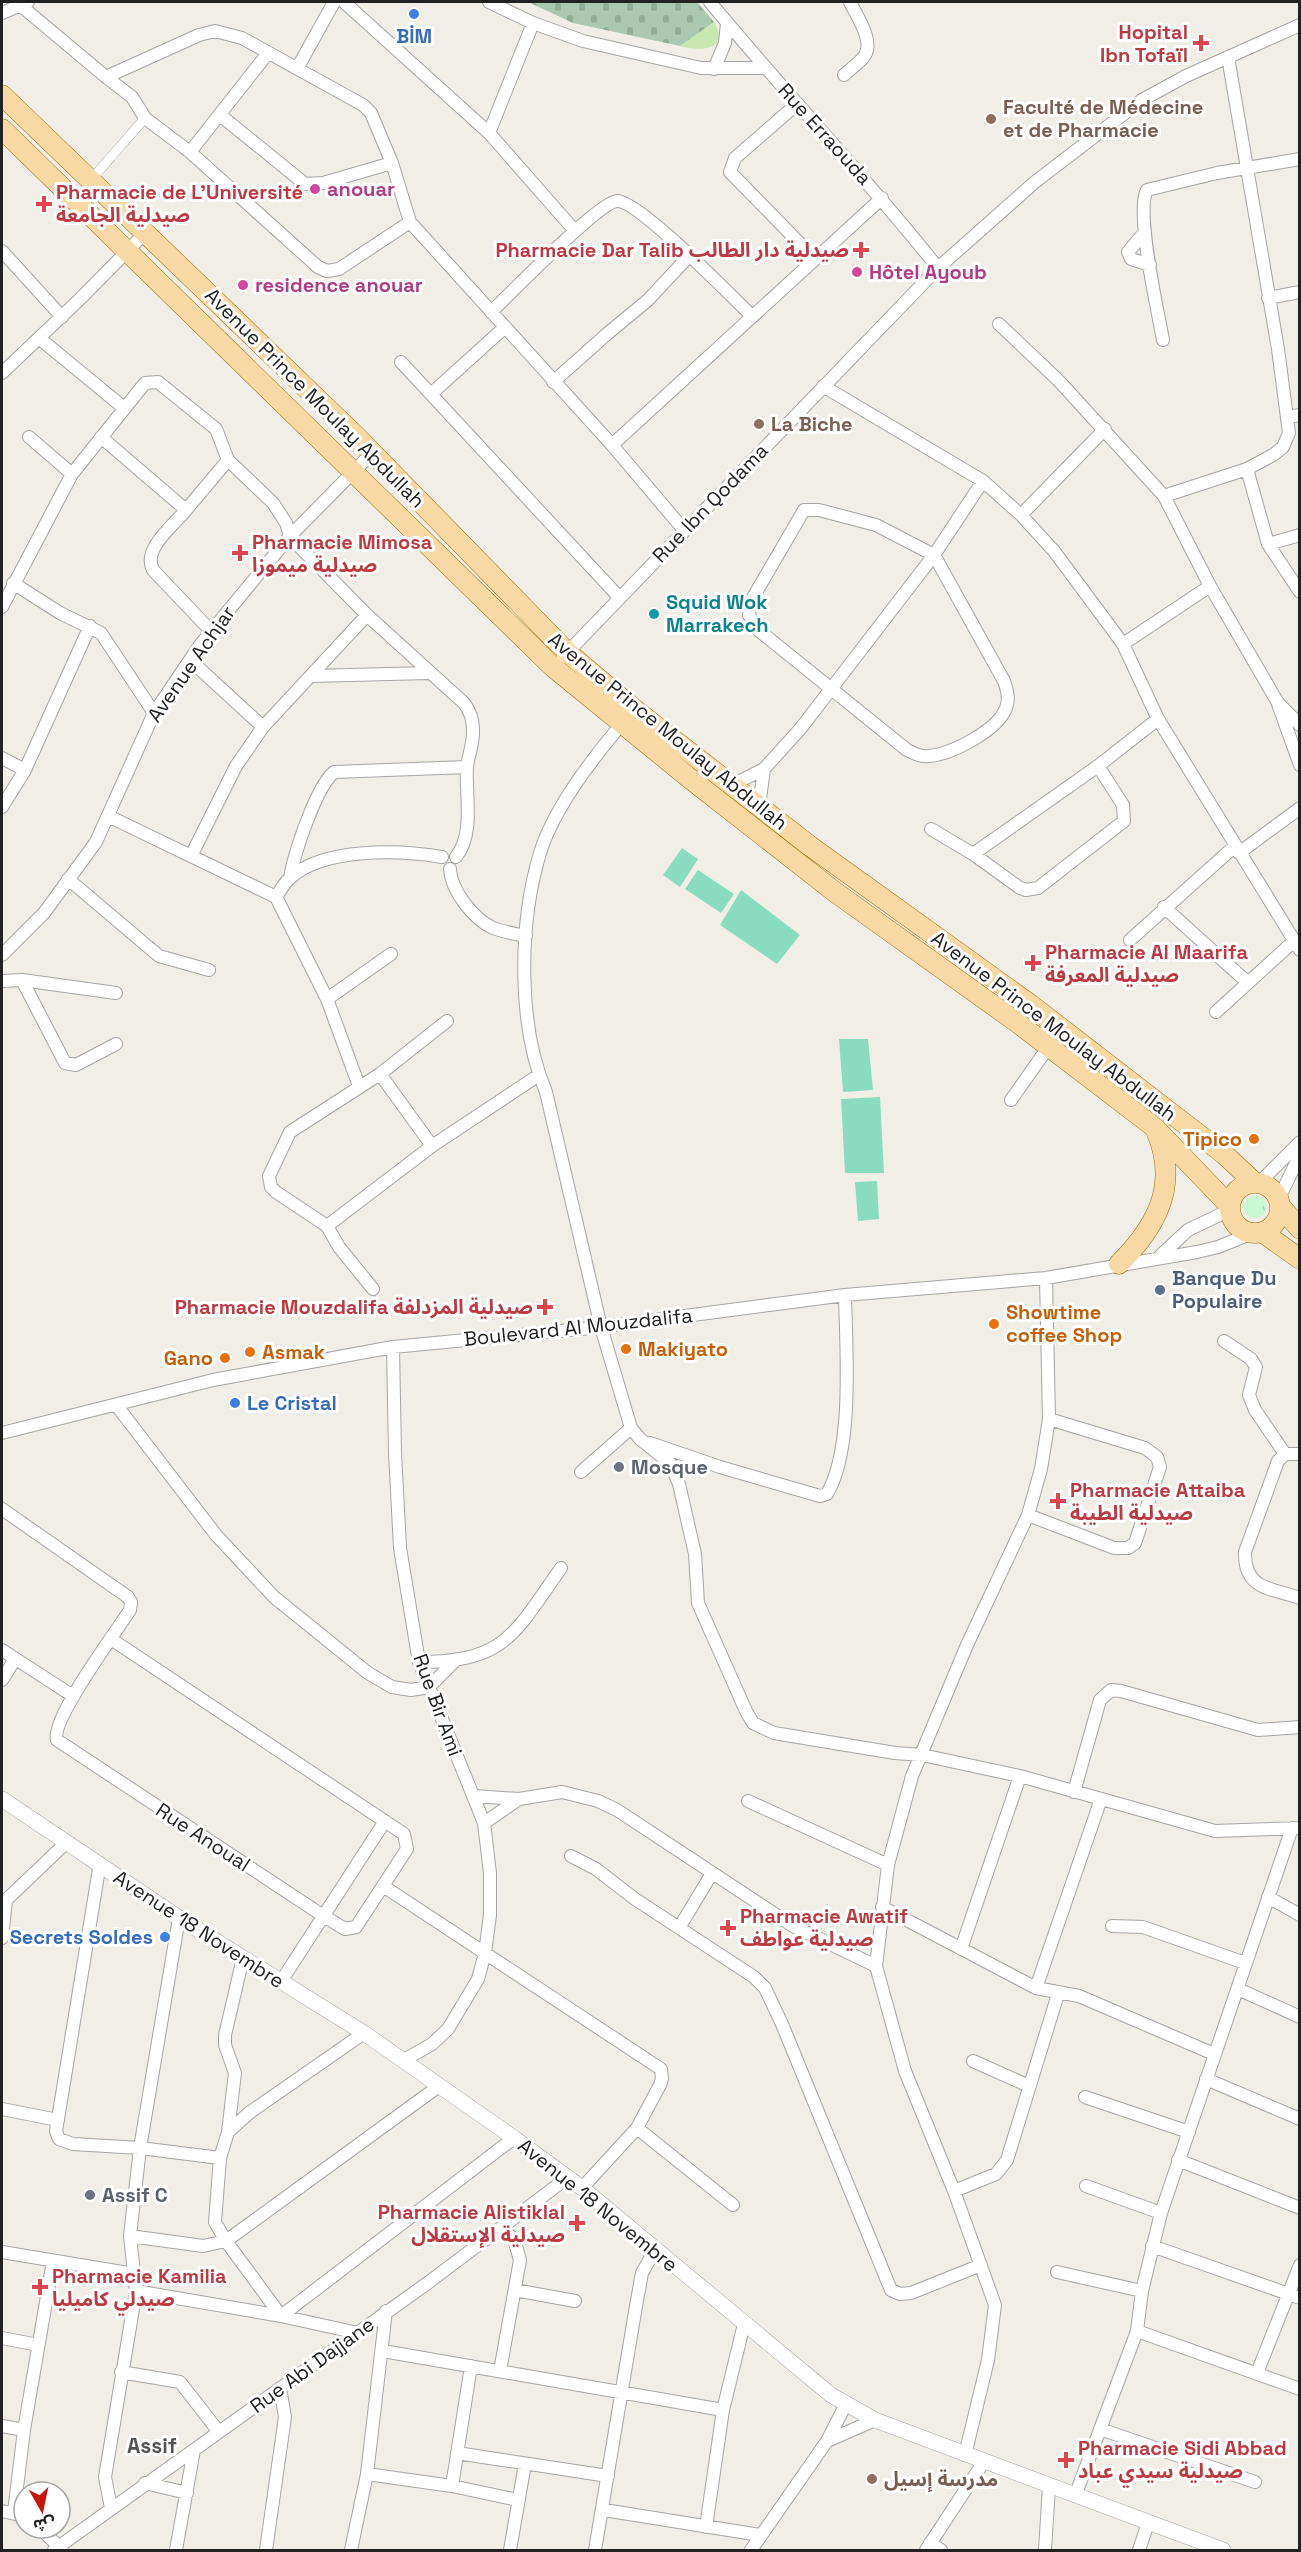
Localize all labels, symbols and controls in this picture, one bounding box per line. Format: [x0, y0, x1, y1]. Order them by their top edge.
marker: BİM [407, 7, 421, 21]
place label: Hopital Ibn Tofaïl [1100, 19, 1188, 68]
place label: BİM [396, 23, 432, 49]
marker: Hopital Ibn Tofaïl [1192, 34, 1210, 52]
street label: Rue Erraouda [772, 78, 878, 190]
place label: Faculté de Médecine et de Pharmacie [1003, 94, 1203, 143]
marker: Faculté de Médecine et de Pharmacie [984, 112, 998, 126]
place label: anouar [327, 176, 395, 202]
place label: Pharmacie de L'Université صيدلية الجامعة [56, 179, 303, 228]
marker: anouar [308, 182, 322, 196]
marker: Pharmacie de L'Université صيدلية الجامعة [37, 197, 51, 211]
place label: Pharmacie Dar Talib صيدلية دار الطالب [495, 237, 849, 263]
marker: Pharmacie Dar Talib صيدلية دار الطالب [854, 243, 868, 257]
place label: Hôtel Ayoub [869, 259, 987, 285]
marker: Hôtel Ayoub [850, 265, 864, 279]
place label: residence anouar [255, 272, 423, 298]
marker: residence anouar [236, 278, 250, 292]
street label: Avenue Prince Moulay Abdullah [199, 282, 431, 514]
place label: La Biche [771, 411, 853, 437]
marker: La Biche [752, 417, 766, 431]
street label: Rue Ibn Qodama [647, 438, 773, 568]
place label: Pharmacie Mimosa صيدلية ميموزا [252, 529, 433, 578]
marker: Pharmacie Mimosa صيدلية ميموزا [233, 546, 247, 560]
place label: Squid Wok Marrakech [666, 589, 769, 638]
street label: Avenue Achjar [141, 601, 241, 727]
marker: Squid Wok Marrakech [647, 607, 661, 621]
street label: Avenue Prince Moulay Abdullah [543, 626, 793, 836]
street label: Avenue Prince Moulay Abdullah [926, 925, 1182, 1127]
place label: Pharmacie Al Maarifa صيدلية المعرفة [1045, 939, 1248, 988]
marker: Pharmacie Al Maarifa صيدلية المعرفة [1026, 956, 1040, 970]
place label: Tipico [1183, 1126, 1242, 1152]
marker: Tipico [1247, 1132, 1261, 1146]
place label: Banque Du Populaire [1172, 1265, 1277, 1314]
marker: Banque Du Populaire [1153, 1283, 1167, 1297]
place label: Pharmacie Mouzdalifa صيدلية المزدلفة [175, 1294, 533, 1320]
place label: Showtime coffee Shop [1006, 1299, 1122, 1348]
marker: Pharmacie Mouzdalifa صيدلية المزدلفة [538, 1300, 552, 1314]
street label: Boulevard Al Mouzdalifa [462, 1302, 694, 1352]
marker: Showtime coffee Shop [987, 1317, 1001, 1331]
place label: Makiyato [638, 1336, 728, 1362]
place label: Asmak [262, 1339, 325, 1365]
marker: Makiyato [619, 1342, 633, 1356]
place label: Gano [164, 1345, 213, 1371]
marker: Asmak [243, 1345, 257, 1359]
marker: Gano [218, 1351, 232, 1365]
place label: Le Cristal [247, 1390, 337, 1416]
marker: Le Cristal [228, 1396, 242, 1410]
place label: Mosque [631, 1454, 708, 1480]
marker: Mosque [612, 1460, 626, 1474]
place label: Pharmacie Attaiba صيدلية الطيبة [1070, 1477, 1246, 1526]
marker: Pharmacie Attaiba صيدلية الطيبة [1051, 1494, 1065, 1508]
street label: Rue Bir Ami [407, 1650, 469, 1760]
street label: Rue Anoual [151, 1797, 255, 1877]
street label: Avenue 18 Novembre [109, 1864, 289, 1994]
place label: Pharmacie Awatif صيدلية عواطف [740, 1903, 908, 1952]
marker: Pharmacie Awatif صيدلية عواطف [721, 1921, 735, 1935]
place label: Secrets Soldes [10, 1924, 153, 1950]
marker: Secrets Soldes [158, 1930, 172, 1944]
street label: Avenue 18 Novembre [513, 2133, 683, 2277]
place label: Assif C [102, 2182, 168, 2208]
marker: Assif C [83, 2188, 97, 2202]
place label: Pharmacie Alistiklal صيدلية الإستقلال [378, 2199, 565, 2249]
marker: Pharmacie Alistiklal صيدلية الإستقلال [570, 2216, 584, 2230]
place label: Pharmacie Kamilia صيدلي كاميليا [52, 2263, 227, 2316]
marker: Pharmacie Kamilia صيدلي كاميليا [33, 2280, 47, 2294]
street label: Rue Abi Dajjane [245, 2311, 379, 2419]
district label: Assif [127, 2432, 177, 2459]
place label: Pharmacie Sidi Abbad صيدلية سيدي عباد [1078, 2435, 1287, 2488]
marker: Pharmacie Sidi Abbad صيدلية سيدي عباد [1059, 2453, 1073, 2467]
place label: مدرسة إسيل [884, 2466, 998, 2493]
marker: مدرسة إسيل [865, 2472, 879, 2486]
north arrow [12, 2480, 72, 2540]
text: ش [32, 2512, 57, 2536]

